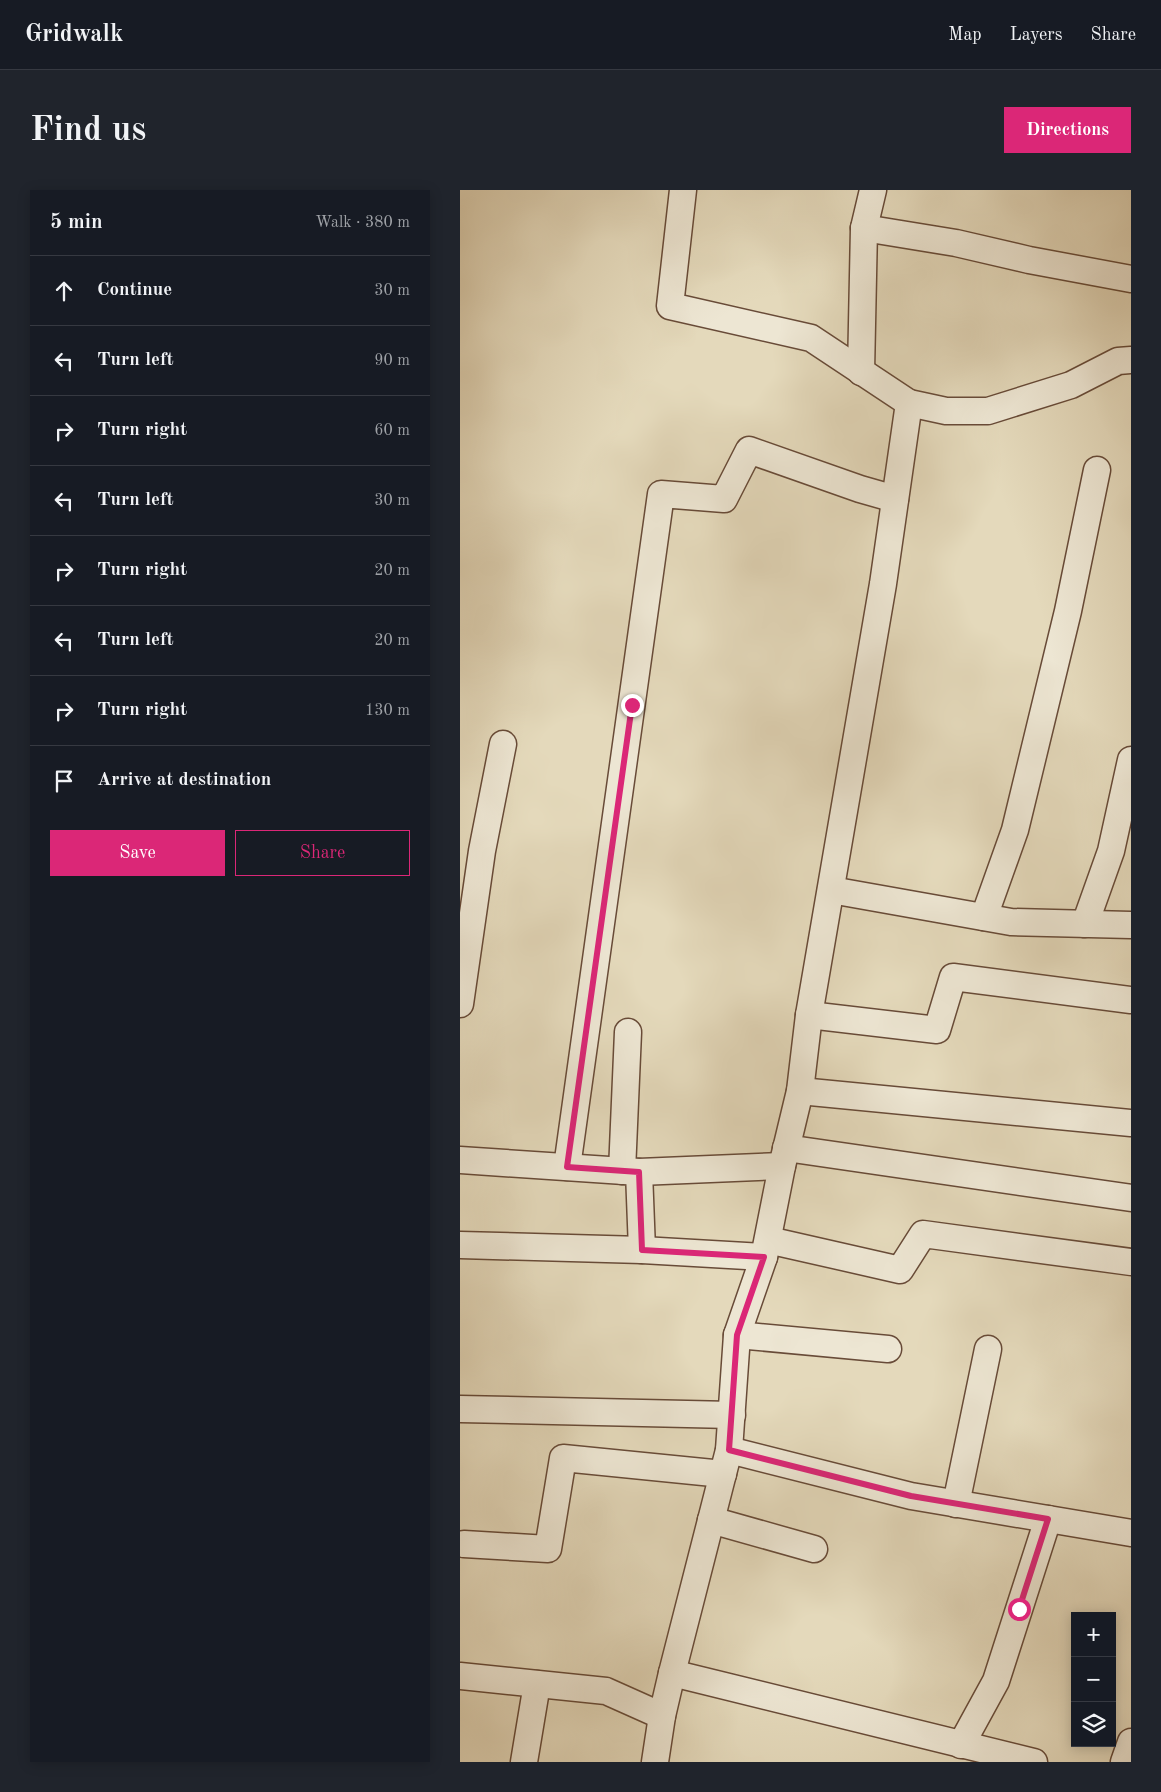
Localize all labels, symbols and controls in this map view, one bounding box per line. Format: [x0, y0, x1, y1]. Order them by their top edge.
text: Gridwalk [25, 23, 123, 47]
text: Map [948, 26, 982, 44]
text: Layers [1010, 26, 1062, 44]
text: Share [1090, 26, 1136, 44]
button: Directions [1004, 107, 1131, 153]
text: Find us [30, 113, 146, 148]
text: 5 min [50, 212, 103, 233]
text: Walk · 380 m [315, 215, 410, 231]
icon: ahead [50, 277, 78, 305]
text: Continue [97, 281, 172, 300]
text: 30 m [374, 283, 410, 299]
icon: left [50, 347, 78, 375]
text: Turn left [97, 351, 174, 370]
text: 90 m [374, 353, 410, 369]
icon: right [50, 417, 78, 445]
text: Turn right [97, 421, 187, 440]
text: 60 m [374, 423, 410, 439]
icon: left [50, 487, 78, 515]
text: Turn left [97, 491, 174, 510]
text: 30 m [374, 493, 410, 509]
icon: right [50, 557, 78, 585]
text: Turn right [97, 561, 187, 580]
text: 20 m [374, 563, 410, 579]
icon: left [50, 627, 78, 655]
text: Turn left [97, 631, 174, 650]
text: 20 m [374, 633, 410, 649]
route end [621, 694, 644, 717]
icon: right [50, 697, 78, 725]
text: Turn right [97, 701, 187, 720]
text: 130 m [365, 703, 410, 719]
icon: arrive [50, 767, 78, 795]
text: Arrive at destination [97, 771, 271, 790]
button: Save [50, 830, 225, 876]
button: Share [235, 830, 410, 876]
route start [1008, 1598, 1031, 1621]
map controls [1071, 1612, 1116, 1747]
button: + [1071, 1612, 1116, 1657]
button: − [1071, 1657, 1116, 1702]
button: layers [1071, 1702, 1116, 1747]

